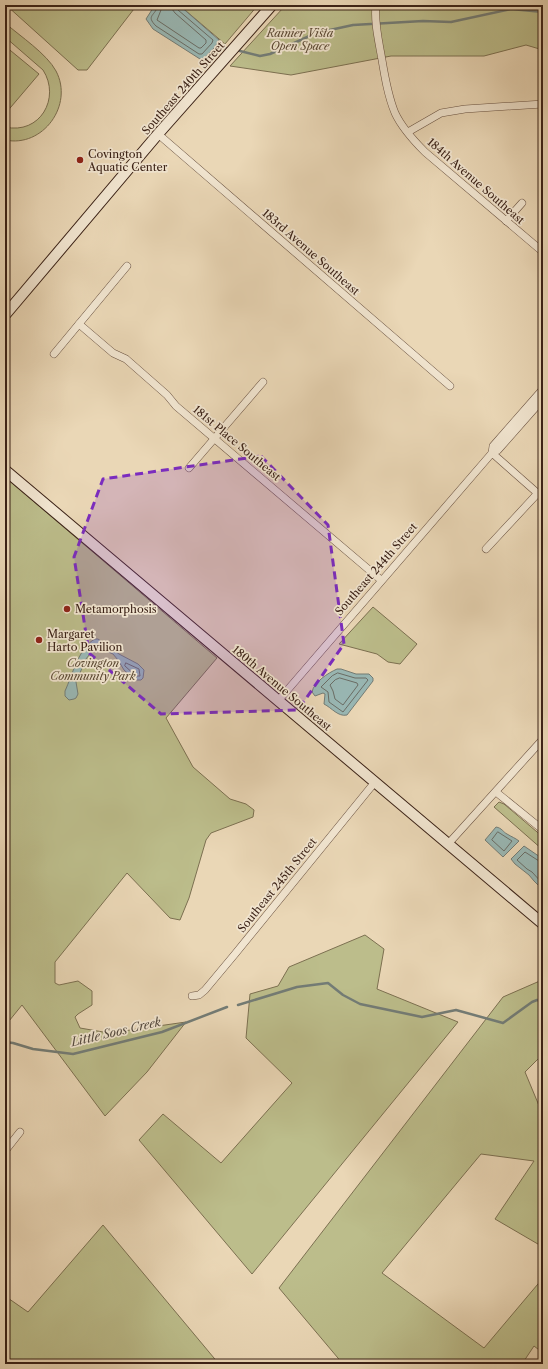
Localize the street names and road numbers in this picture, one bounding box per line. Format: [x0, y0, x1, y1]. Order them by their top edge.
street label: Southeast 240th Street [139, 38, 227, 137]
street label: 184th Avenue Southeast [425, 135, 528, 227]
street label: 183rd Avenue Southeast [259, 206, 363, 298]
street label: 181st Place Southeast [190, 402, 284, 484]
street label: Southeast 244th Street [332, 520, 420, 618]
street label: 180th Avenue Southeast [230, 643, 334, 734]
street label: Southeast 245th Street [234, 835, 320, 935]

